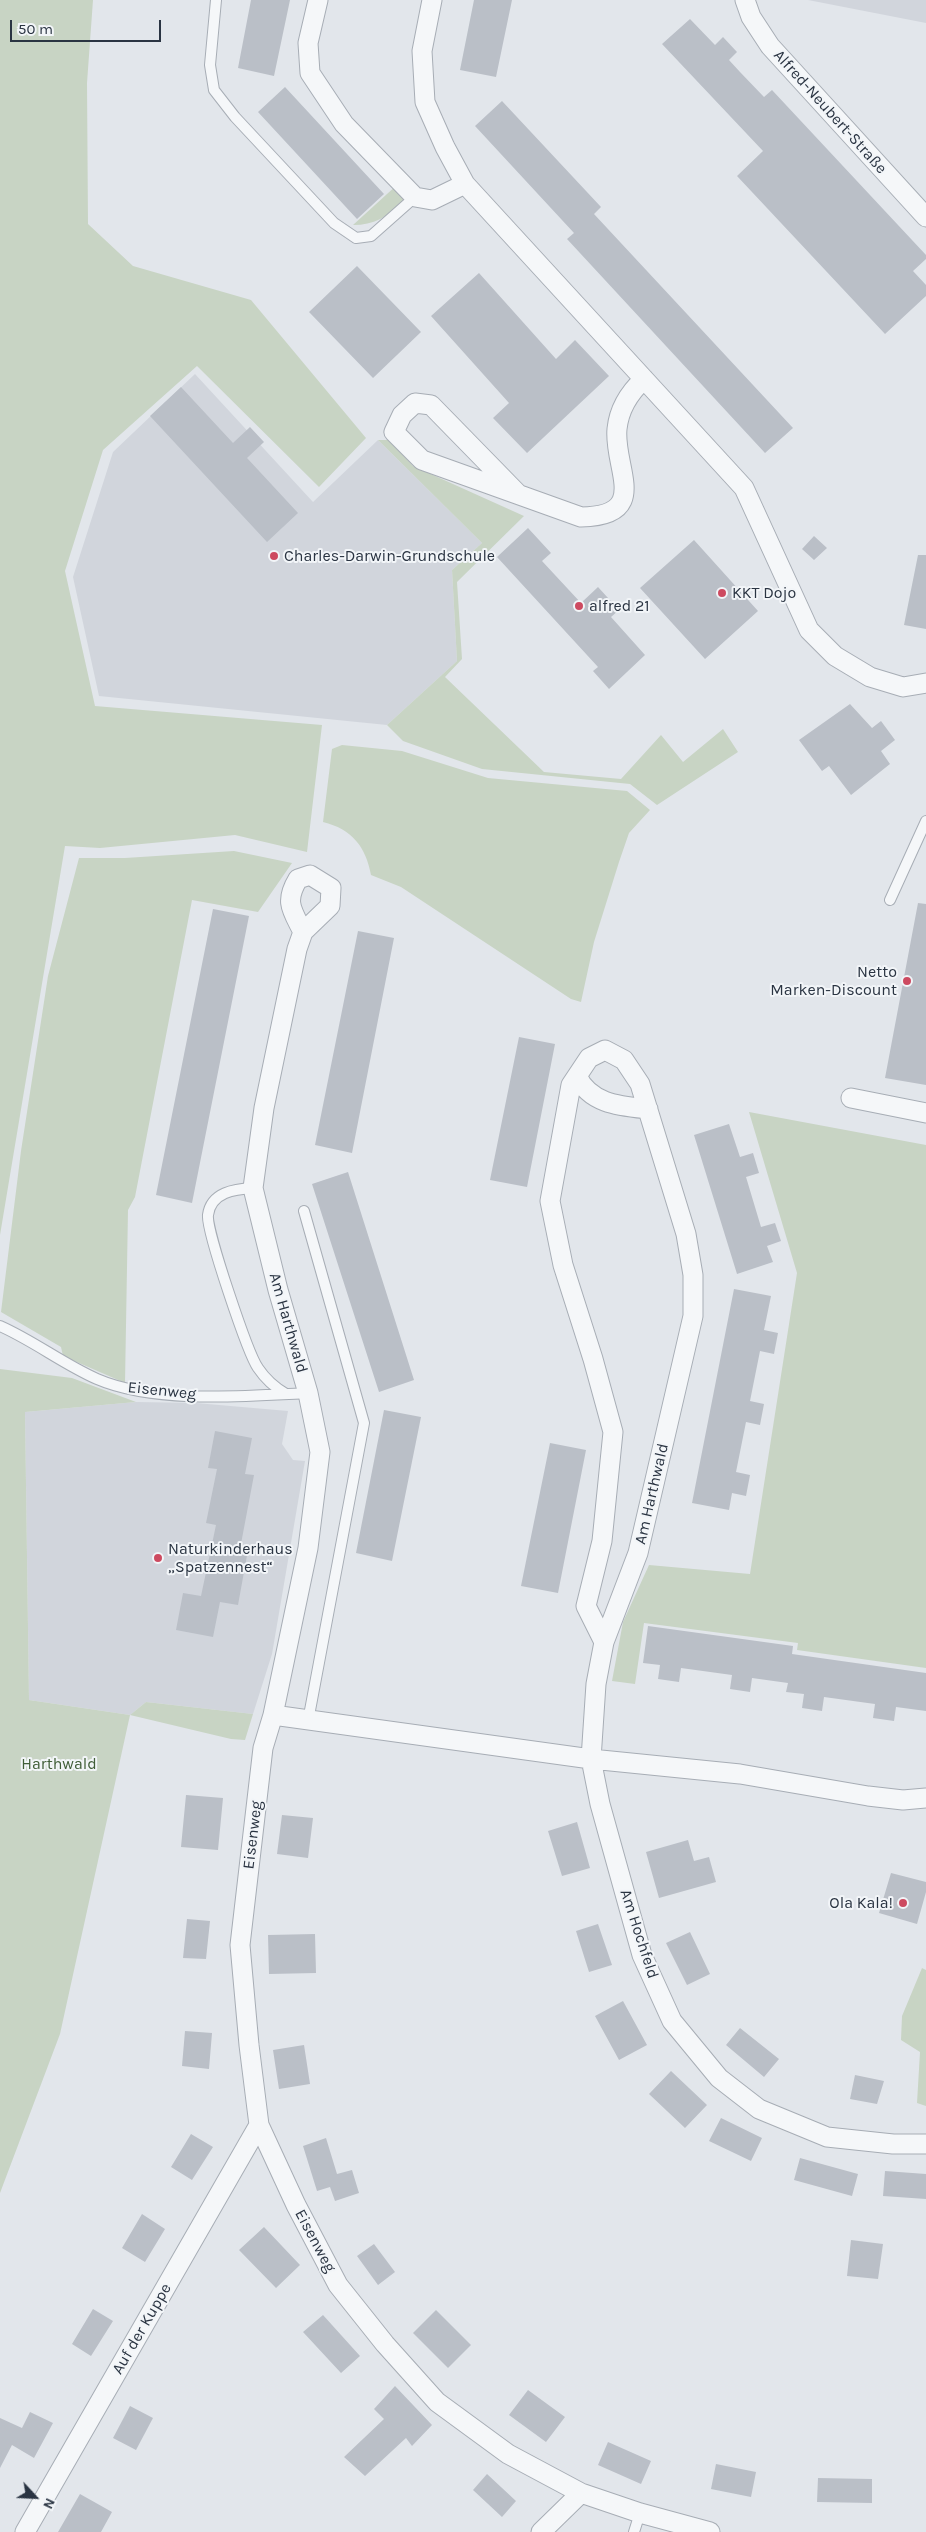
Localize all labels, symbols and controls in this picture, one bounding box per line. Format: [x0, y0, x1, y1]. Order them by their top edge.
scale bar [12, 10, 164, 42]
text: 50 m [18, 20, 53, 38]
street label: Alfred-Neubert-Straße [769, 46, 891, 178]
place label: Charles-Darwin-Grundschule [284, 546, 495, 566]
marker: Charles-Darwin-Grundschule [268, 550, 280, 562]
place label: KKT Dojo [732, 583, 796, 603]
marker: KKT Dojo [716, 587, 728, 599]
place label: alfred 21 [589, 596, 650, 616]
marker: alfred 21 [573, 600, 585, 612]
place label: Netto Marken-Discount [770, 962, 897, 1000]
marker: Netto Marken-Discount [901, 975, 913, 987]
street label: Am Harthwald [265, 1271, 311, 1375]
street label: Eisenweg [127, 1378, 197, 1404]
street label: Am Harthwald [631, 1442, 673, 1546]
place label: Naturkinderhaus „Spatzennest“ [168, 1539, 293, 1577]
marker: Naturkinderhaus „Spatzennest“ [152, 1552, 164, 1564]
park label: Harthwald [21, 1754, 97, 1774]
street label: Eisenweg [239, 1800, 267, 1870]
street label: Am Hochfeld [616, 1887, 662, 1981]
place label: Ola Kala! [829, 1893, 893, 1913]
marker: Ola Kala! [897, 1897, 909, 1909]
street label: Eisenweg [290, 2206, 340, 2276]
street label: Auf der Kuppe [108, 2280, 176, 2378]
north arrow [10, 2472, 60, 2522]
text: N [39, 2495, 59, 2512]

